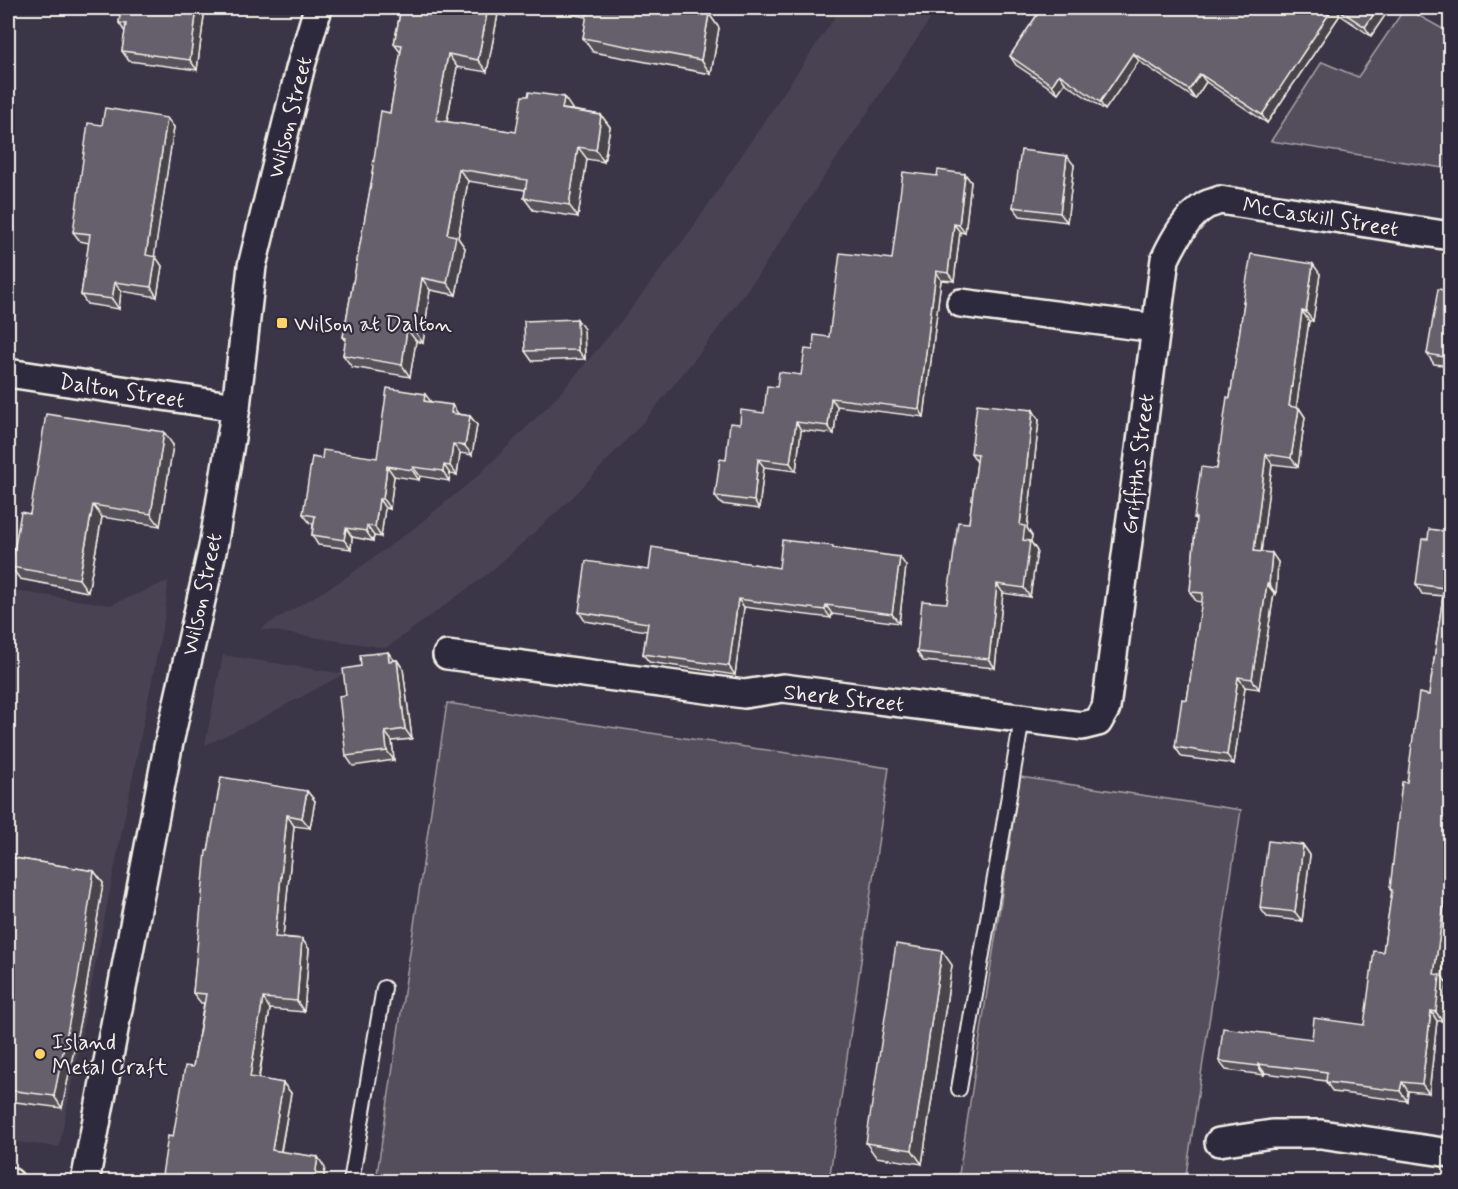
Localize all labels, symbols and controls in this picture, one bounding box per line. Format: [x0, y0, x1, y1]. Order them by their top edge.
street label: Wilson Street [262, 54, 320, 181]
street label: McCaskill Street [1241, 192, 1401, 244]
place label: Wilson at Dalton [294, 311, 452, 339]
marker: Wilson at Dalton [275, 316, 289, 330]
street label: Dalton Street [57, 368, 186, 416]
street label: Griffiths Street [1116, 392, 1161, 536]
street label: Wilson Street [176, 531, 230, 658]
street label: Sherk Street [782, 679, 905, 719]
place label: Island Metal Craft [52, 1029, 168, 1082]
marker: Island Metal Craft [33, 1047, 47, 1061]

